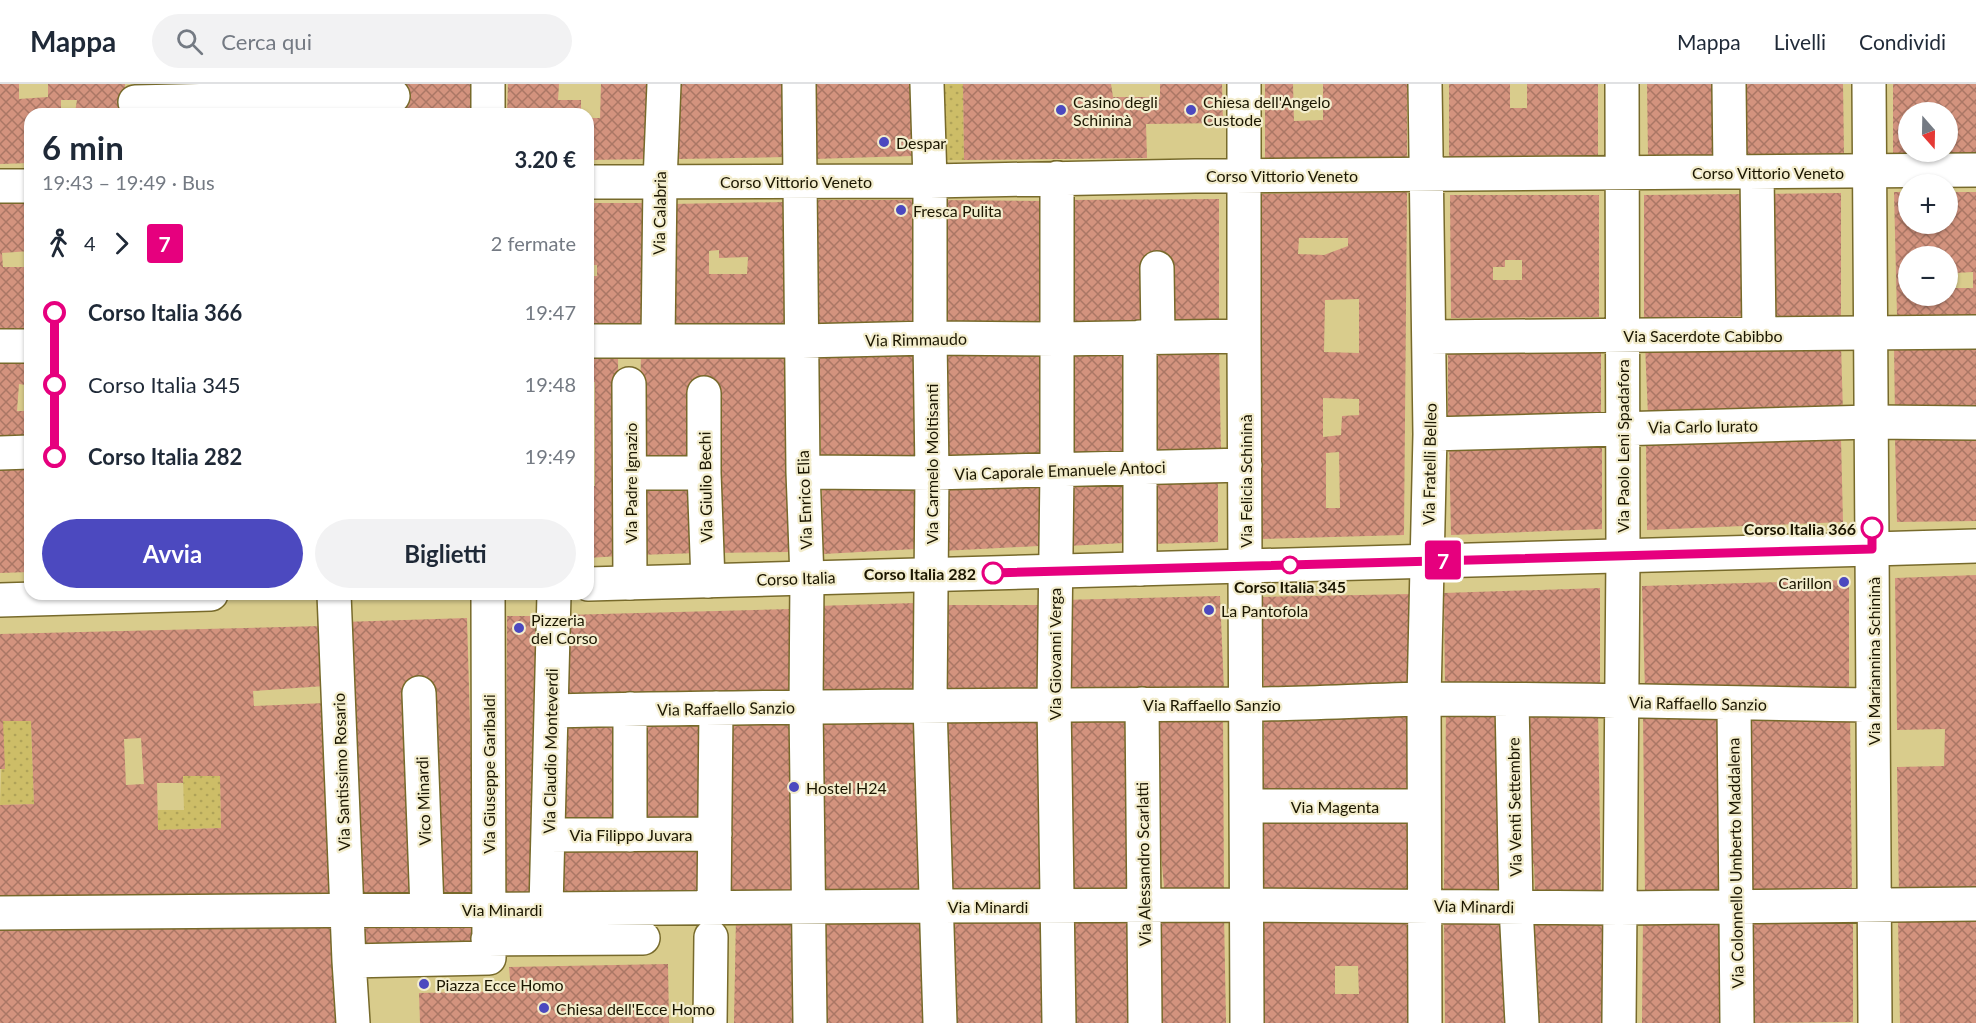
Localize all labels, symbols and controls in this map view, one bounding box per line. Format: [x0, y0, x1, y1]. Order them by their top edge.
search box [152, 14, 572, 68]
text: Mappa [30, 24, 116, 58]
icon: search [173, 25, 206, 58]
text: Cerca qui [221, 28, 312, 55]
text: Mappa [1677, 29, 1741, 54]
text: Livelli [1774, 29, 1826, 54]
text: Condividi [1859, 29, 1946, 54]
place label: Casino degli Schininà [1073, 92, 1158, 129]
place label: Chiesa dell'Angelo Custode [1203, 92, 1330, 129]
north arrow [1898, 102, 1958, 162]
map controls [1898, 102, 1958, 306]
marker: Casino degli Schininà [1054, 103, 1068, 117]
marker: Chiesa dell'Angelo Custode [1184, 103, 1198, 117]
text: 6 min [42, 127, 124, 167]
place label: Despar [896, 133, 946, 152]
marker: Despar [877, 135, 891, 149]
text: 3.20 € [514, 146, 576, 173]
street label: Corso Vittorio Veneto [1692, 163, 1844, 182]
street label: Corso Vittorio Veneto [1206, 166, 1358, 185]
text: 19:43 – 19:49 · Bus [42, 170, 215, 194]
street label: Via Calabria [649, 171, 669, 255]
street label: Corso Vittorio Veneto [720, 172, 872, 191]
button: + [1898, 174, 1958, 234]
place label: Fresca Pulita [913, 201, 1002, 220]
marker: Fresca Pulita [894, 203, 908, 217]
icon: walk [42, 227, 75, 260]
icon: forward [105, 227, 138, 260]
text: 4 [84, 231, 96, 255]
text: 7 [159, 231, 171, 256]
text: 2 fermate [491, 231, 576, 255]
button: − [1898, 246, 1958, 306]
text: Corso Italia 366 [88, 299, 242, 326]
text: 19:47 [525, 300, 576, 324]
street label: Via Sacerdote Cabibbo [1623, 326, 1783, 345]
street label: Via Rimmaudo [865, 329, 967, 349]
street label: Via Paolo Leni Spadafora [1613, 359, 1632, 533]
text: Corso Italia 345 [88, 371, 241, 398]
text: 19:48 [525, 372, 576, 396]
street label: Via Carmelo Moltisanti [922, 384, 941, 544]
street label: Via Fratelli Belleo [1418, 403, 1440, 525]
street label: Via Felicia Schininà [1236, 414, 1255, 548]
street label: Via Carlo Iurato [1648, 416, 1758, 436]
street label: Via Padre Ignazio [621, 423, 640, 543]
street label: Via Giulio Bechi [695, 431, 715, 543]
text: Corso Italia 282 [88, 443, 242, 470]
text: 19:49 [525, 444, 576, 468]
street label: Via Enrico Elia [793, 450, 815, 550]
street label: Via Caporale Emanuele Antoci [954, 457, 1166, 483]
marker: Corso Italia 366 [1861, 517, 1883, 539]
button: Avvia [42, 519, 303, 588]
button: Biglietti [315, 519, 576, 588]
place label: Corso Italia 366 [1744, 519, 1856, 538]
line badge: 7 [1424, 540, 1462, 580]
text: 7 [1437, 548, 1449, 573]
marker: Corso Italia 345 [1281, 556, 1299, 574]
marker: Corso Italia 282 [982, 562, 1004, 584]
place label: Corso Italia 282 [864, 564, 976, 583]
street label: Corso Italia [756, 567, 836, 589]
place label: Carillon [1778, 573, 1832, 592]
marker: Carillon [1837, 575, 1851, 589]
place label: Corso Italia 345 [1234, 577, 1346, 596]
street label: Via Mariannina Schininà [1864, 577, 1883, 745]
street label: Via Giovanni Verga [1045, 588, 1064, 720]
place label: La Pantofola [1221, 601, 1308, 620]
marker: La Pantofola [1202, 603, 1216, 617]
place label: Pizzeria del Corso [531, 610, 598, 647]
marker: Pizzeria del Corso [512, 621, 526, 635]
street label: Via Claudio Monteverdi [539, 668, 561, 834]
street label: Via Raffaello Sanzio [1629, 692, 1767, 714]
street label: Via Santissimo Rosario [329, 693, 353, 851]
street label: Via Giuseppe Garibaldi [479, 694, 498, 854]
street label: Via Raffaello Sanzio [1143, 695, 1281, 714]
street label: Via Raffaello Sanzio [657, 697, 795, 719]
street label: Via Venti Settembre [1503, 737, 1525, 877]
street label: Via Colonnello Umberto Maddalena [1723, 738, 1747, 988]
street label: Vico Minardi [412, 756, 434, 846]
place label: Hostel H24 [806, 778, 887, 797]
marker: Hostel H24 [787, 780, 801, 794]
street label: Via Alessandro Scarlatti [1132, 782, 1154, 946]
street label: Via Magenta [1291, 797, 1379, 816]
street label: Via Filippo Juvara [570, 825, 692, 844]
street label: Via Minardi [1434, 896, 1514, 916]
street label: Via Minardi [948, 897, 1028, 916]
street label: Via Minardi [462, 900, 542, 919]
place label: Piazza Ecce Homo [436, 975, 564, 994]
marker: Piazza Ecce Homo [417, 977, 431, 991]
place label: Chiesa dell'Ecce Homo [556, 999, 715, 1018]
marker: Chiesa dell'Ecce Homo [537, 1001, 551, 1015]

